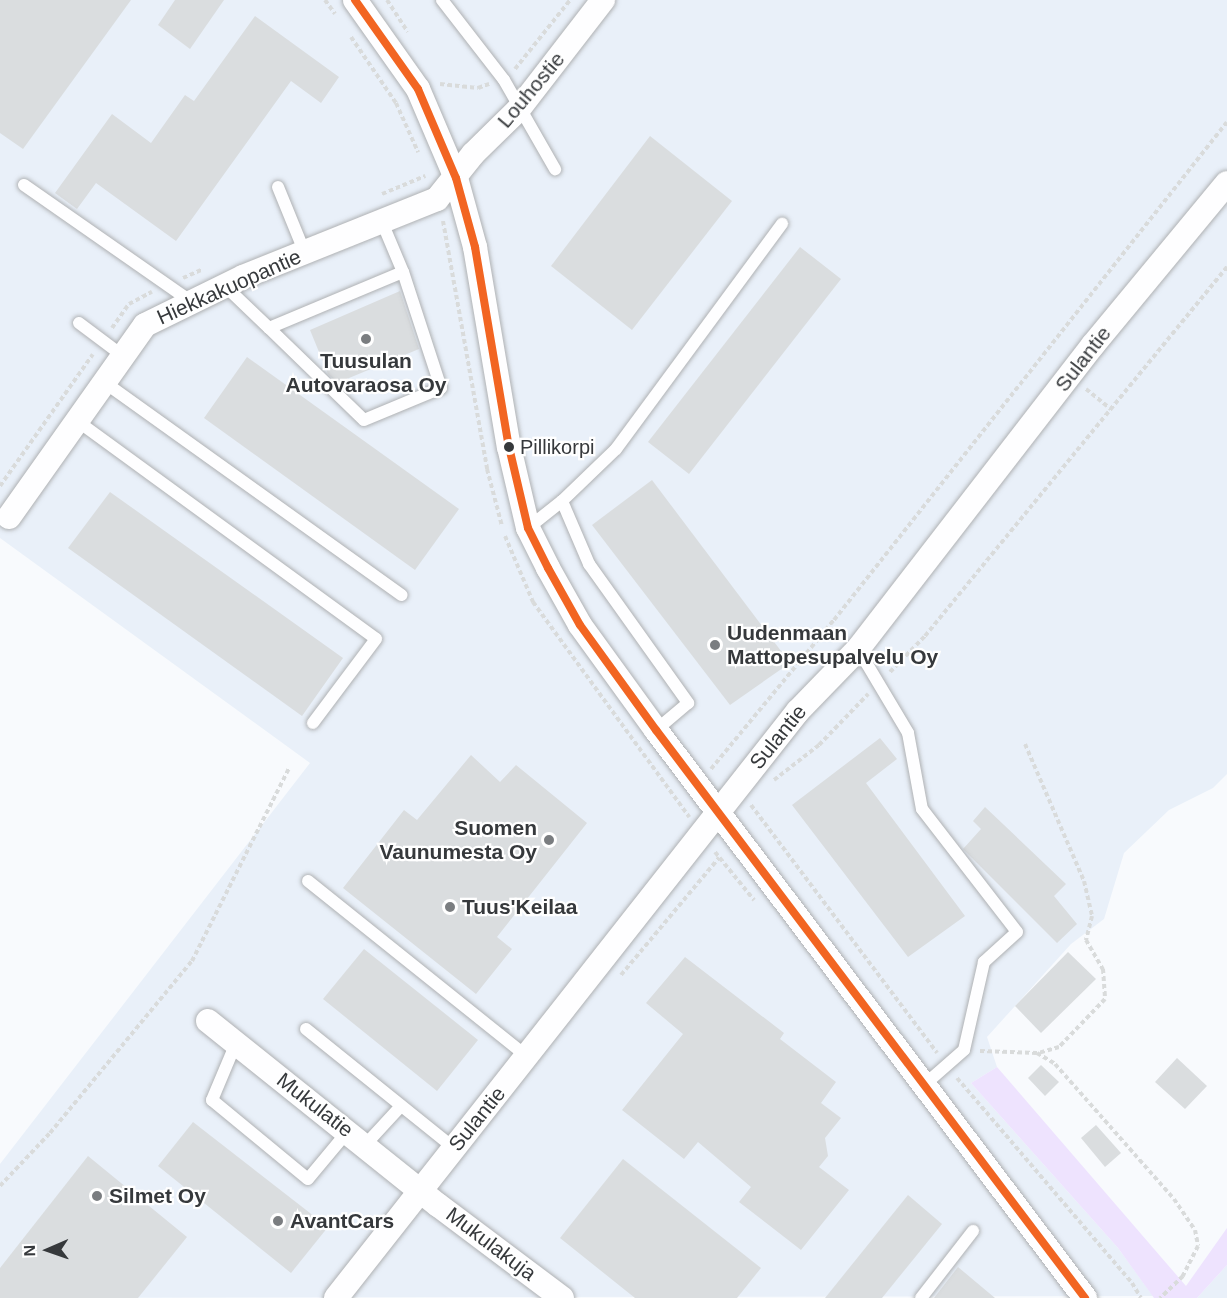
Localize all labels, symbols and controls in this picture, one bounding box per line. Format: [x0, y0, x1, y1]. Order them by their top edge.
street label: Louhostie [492, 47, 570, 133]
street label: Hiekkakuopantie [153, 244, 305, 330]
street label: Sulantie [1050, 321, 1116, 397]
marker: Tuusulan Autovaraosa Oy [359, 332, 373, 346]
place label: Tuusulan Autovaraosa Oy [285, 348, 447, 398]
place label: Pillikorpi [520, 435, 594, 459]
marker: Pillikorpi [503, 441, 515, 453]
place label: Uudenmaan Mattopesupalvelu Oy [727, 620, 938, 670]
marker: Uudenmaan Mattopesupalvelu Oy [708, 638, 722, 652]
street label: Sulantie [744, 700, 812, 774]
place label: Suomen Vaunumesta Oy [379, 815, 537, 865]
marker: Suomen Vaunumesta Oy [542, 833, 556, 847]
place label: Tuus'Keilaa [462, 894, 577, 920]
marker: Tuus'Keilaa [443, 900, 457, 914]
street label: Mukulatie [272, 1067, 358, 1143]
street label: Sulantie [443, 1082, 511, 1156]
place label: Silmet Oy [109, 1183, 206, 1209]
marker: Silmet Oy [90, 1189, 104, 1203]
street label: Mukulakuja [441, 1202, 541, 1286]
place label: AvantCars [290, 1208, 394, 1234]
marker: AvantCars [271, 1214, 285, 1228]
north arrow [18, 1220, 78, 1280]
text: N [21, 1245, 38, 1257]

